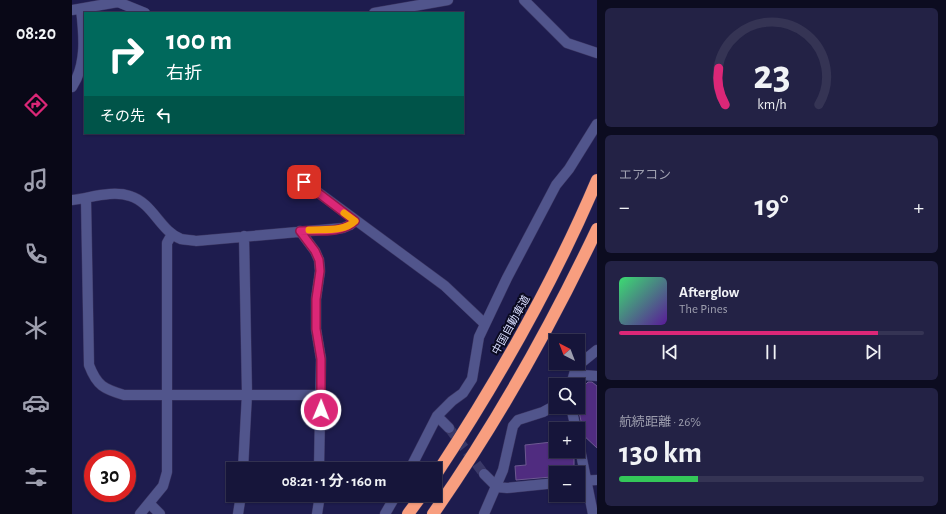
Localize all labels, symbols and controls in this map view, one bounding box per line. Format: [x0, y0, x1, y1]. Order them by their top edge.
text: 08:20 [16, 25, 56, 43]
text: 100 m [166, 27, 232, 55]
icon: right [100, 28, 152, 80]
text: 23 [753, 55, 790, 96]
text: 右折 [166, 65, 202, 83]
icon: directions [22, 91, 50, 119]
text: km/h [757, 98, 786, 112]
icon: left [153, 104, 175, 126]
text: その先 [100, 109, 145, 124]
pin [287, 165, 321, 199]
icon: music [22, 166, 50, 194]
text: エアコン [619, 169, 671, 182]
icon: arrive [293, 171, 315, 193]
text: 19° [754, 191, 789, 221]
text: − [619, 196, 630, 218]
text: + [913, 196, 924, 218]
icon: phone [22, 240, 50, 268]
text: Afterglow [679, 285, 739, 300]
street label: 中国自動車道 [489, 293, 532, 357]
text: The Pines [679, 303, 728, 316]
icon: climate [22, 314, 50, 342]
north arrow [549, 334, 585, 370]
map controls [549, 334, 585, 502]
icon: previous [659, 341, 681, 363]
icon: pause [760, 341, 782, 363]
icon: next [862, 341, 884, 363]
button: search [549, 378, 585, 414]
icon: car [22, 389, 50, 417]
position arrow [300, 389, 342, 431]
text: 航続距離 · 26% [619, 416, 701, 429]
button: + [549, 422, 585, 458]
text: 130 km [619, 438, 702, 468]
speed limit sign: 30 [84, 450, 136, 502]
icon: filters [22, 463, 50, 491]
button: − [549, 466, 585, 502]
text: 08:21 · 1 分 · 160 m [282, 474, 386, 489]

